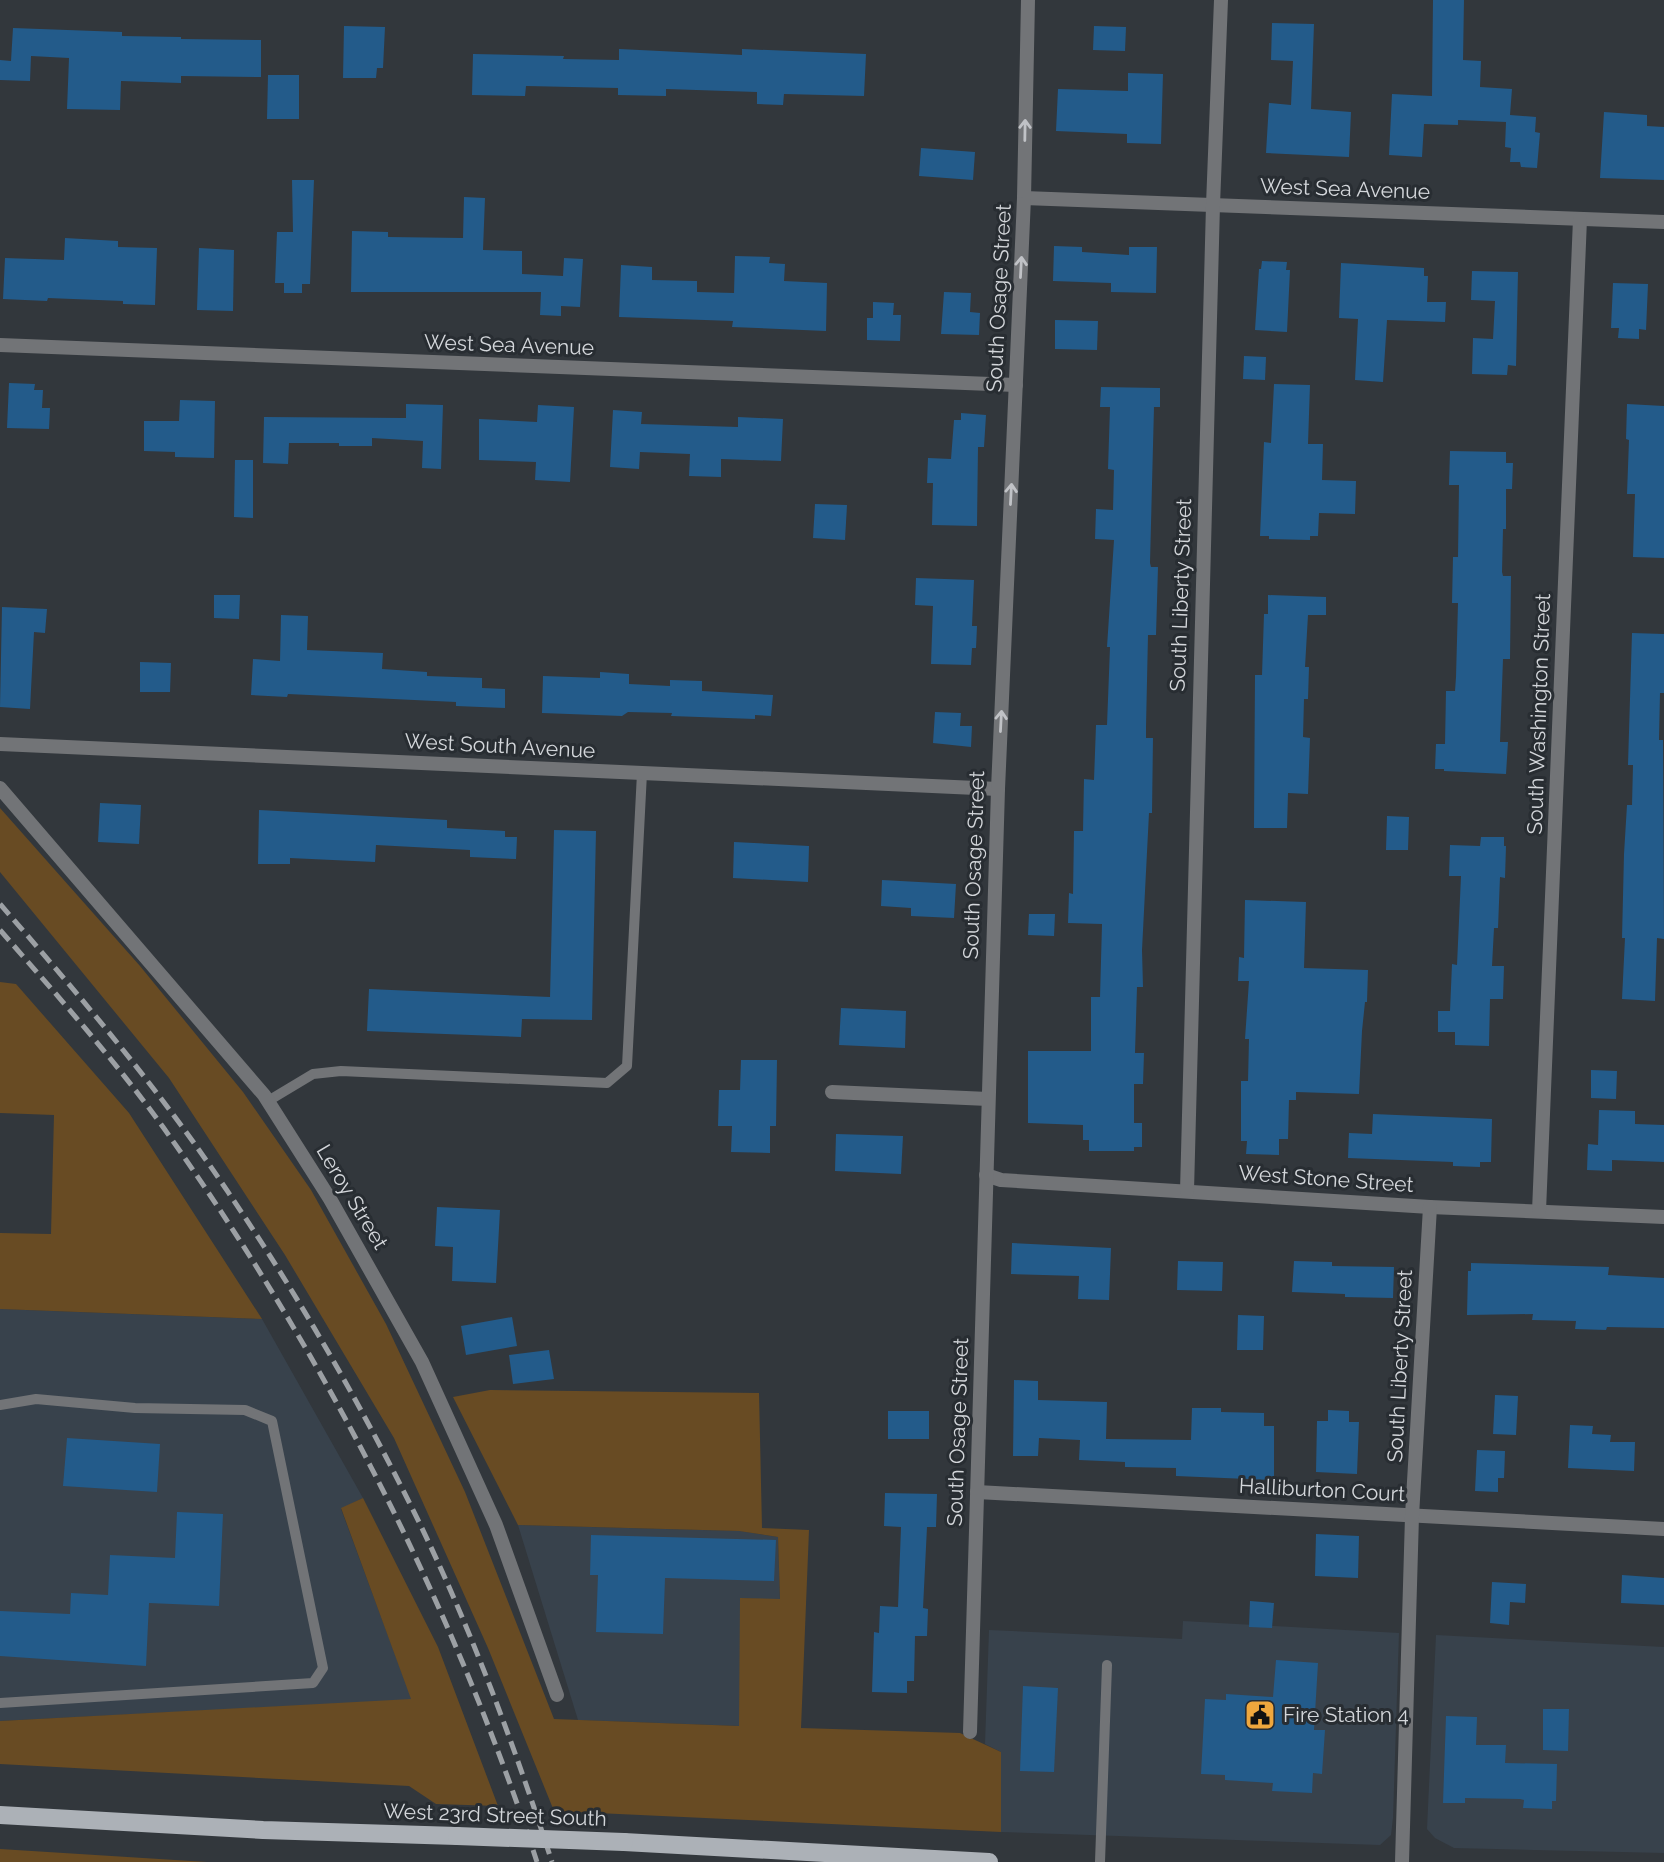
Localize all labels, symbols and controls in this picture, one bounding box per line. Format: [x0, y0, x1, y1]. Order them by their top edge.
one-way arrow [1019, 118, 1032, 141]
street label: West Sea Avenue [1259, 173, 1431, 204]
street label: South Osage Street [981, 203, 1016, 393]
one-way arrow [1015, 256, 1028, 279]
street label: West Sea Avenue [423, 329, 595, 360]
one-way arrow [1004, 483, 1017, 506]
street label: South Liberty Street [1165, 498, 1196, 692]
street label: South Washington Street [1522, 593, 1555, 835]
one-way arrow [994, 710, 1007, 733]
street label: West South Avenue [404, 728, 596, 763]
street label: South Osage Street [958, 770, 989, 960]
street label: Leroy Street [311, 1140, 393, 1254]
street label: West Stone Street [1238, 1160, 1414, 1197]
street label: South Liberty Street [1382, 1269, 1417, 1463]
street label: South Osage Street [942, 1337, 973, 1527]
street label: Halliburton Court [1238, 1473, 1406, 1506]
public building icon: Fire Station 4 [1243, 1698, 1277, 1732]
place label: Fire Station 4 [1283, 1702, 1409, 1727]
street label: West 23rd Street South [383, 1798, 607, 1831]

